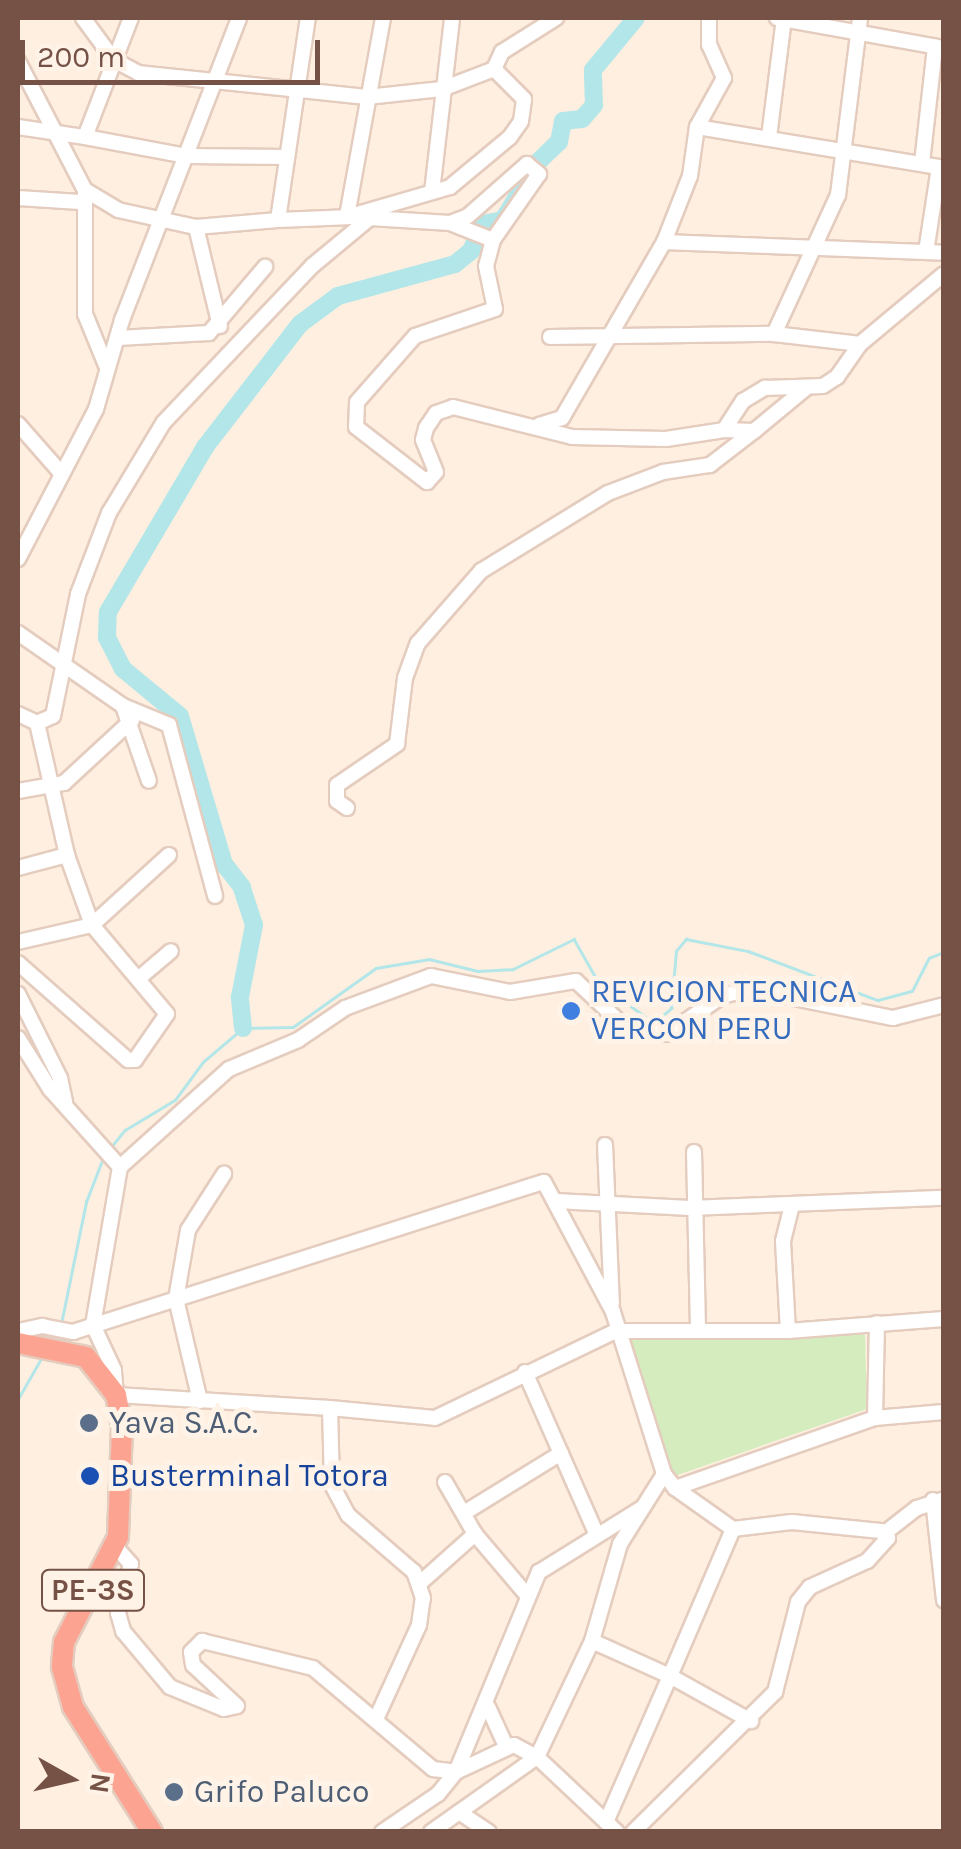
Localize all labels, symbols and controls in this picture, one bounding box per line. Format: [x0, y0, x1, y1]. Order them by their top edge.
scale bar [25, 20, 325, 82]
text: 200 m [37, 39, 125, 75]
place label: REVICION TECNICA VERCON PERU [591, 974, 857, 1049]
marker: REVICION TECNICA VERCON PERU [560, 1000, 582, 1022]
place label: Yava S.A.C. [109, 1404, 258, 1442]
marker: Yava S.A.C. [78, 1412, 100, 1434]
place label: Busterminal Totora [110, 1457, 389, 1495]
marker: Busterminal Totora [79, 1465, 101, 1487]
road number: PE-3S [41, 1565, 146, 1615]
north arrow [20, 1729, 120, 1829]
text: N [82, 1771, 118, 1795]
place label: Grifo Paluco [194, 1773, 369, 1811]
marker: Grifo Paluco [163, 1781, 185, 1803]

